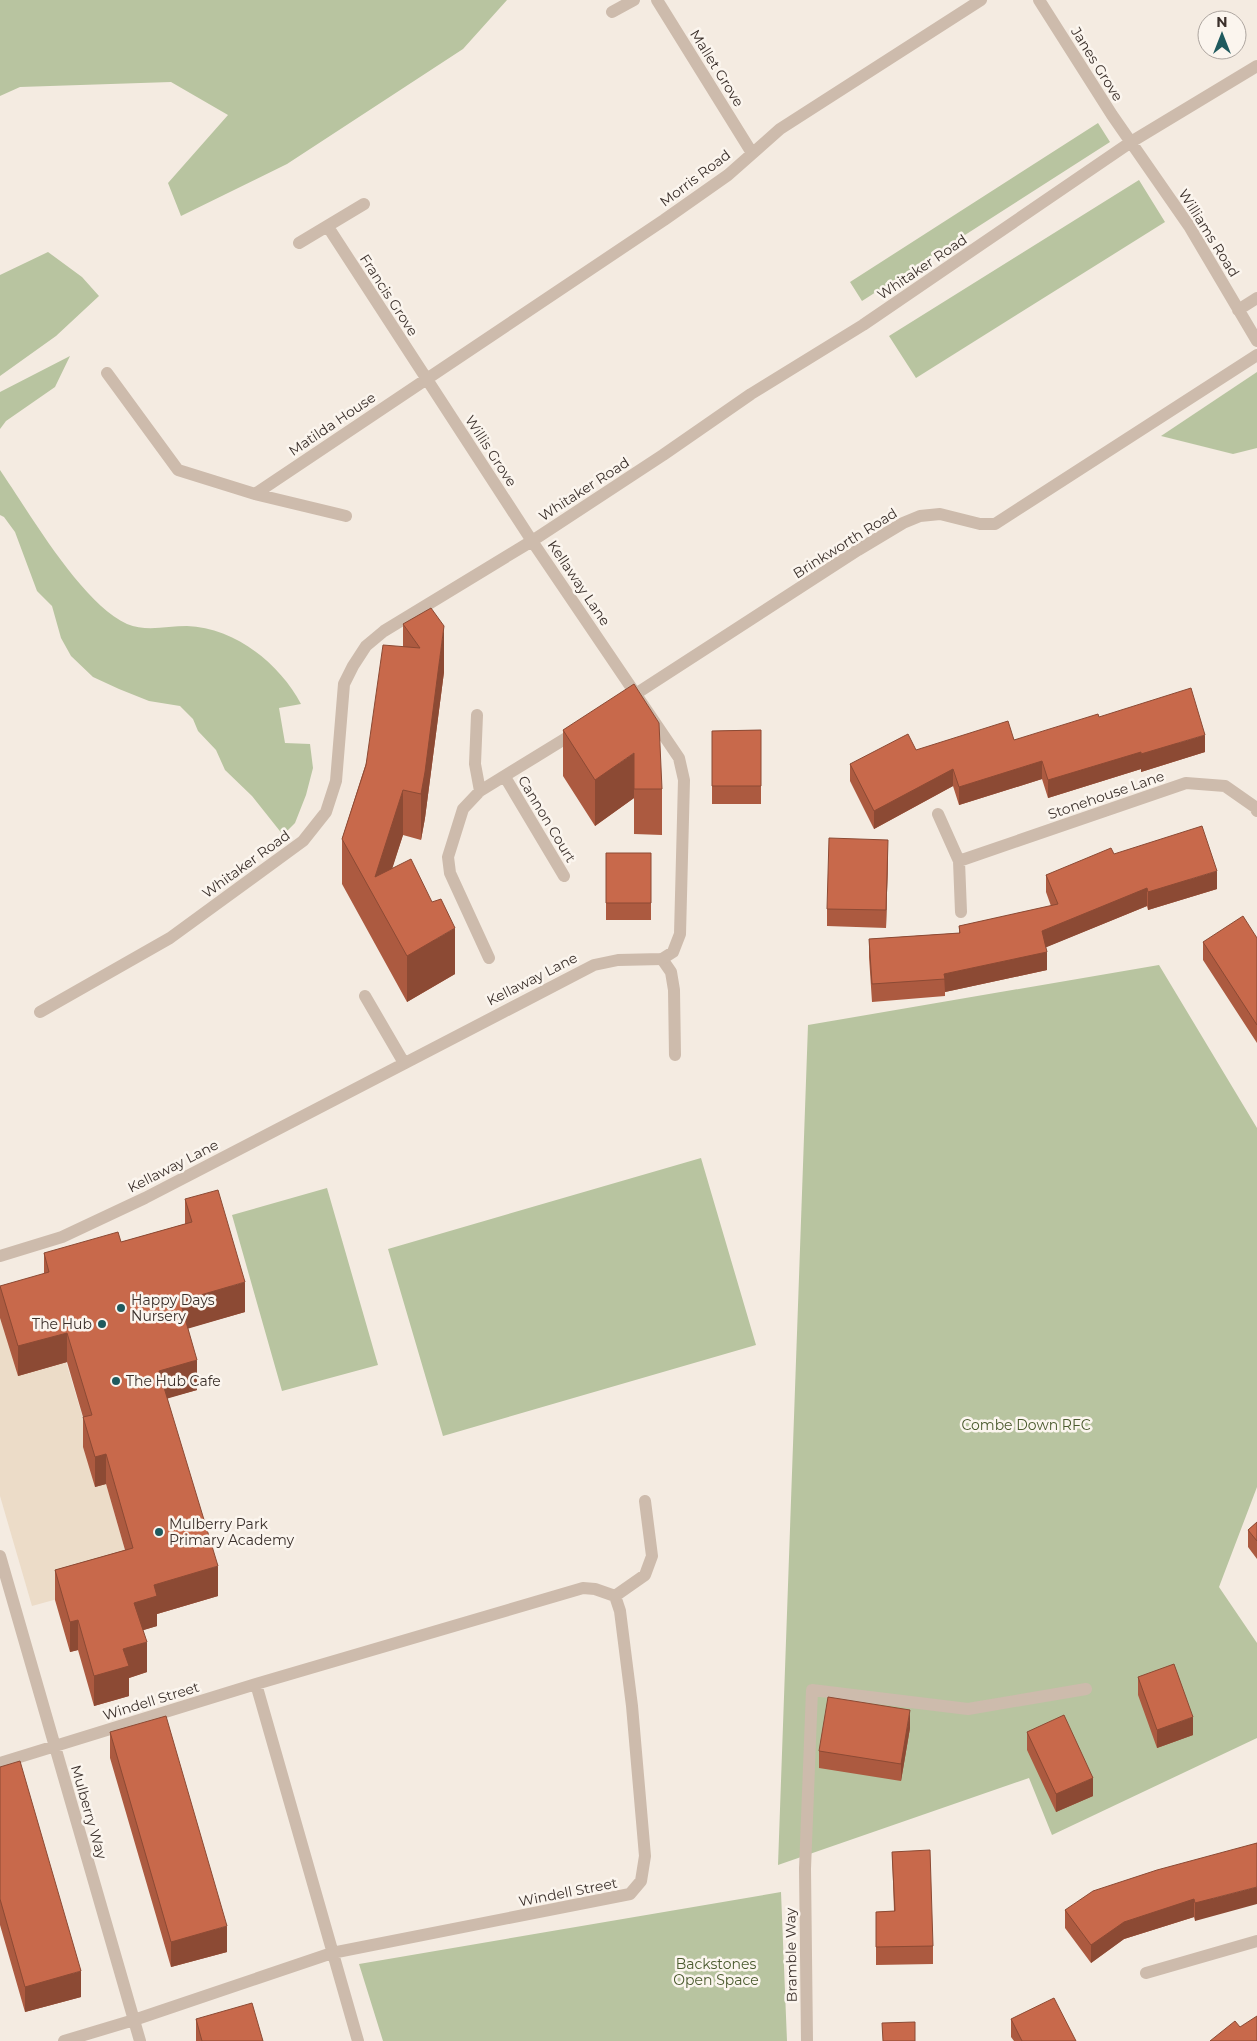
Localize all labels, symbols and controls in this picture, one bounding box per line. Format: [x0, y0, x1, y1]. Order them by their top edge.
north arrow [1197, 10, 1247, 60]
text: N [1216, 13, 1228, 31]
street label: Janes Grove [1066, 23, 1127, 105]
street label: Mallet Grove [686, 26, 748, 110]
street label: Morris Road [656, 146, 734, 210]
street label: Williams Road [1175, 186, 1243, 280]
street label: Whitaker Road [874, 230, 970, 304]
street label: Francis Grove [356, 251, 422, 339]
street label: Matilda House [285, 388, 379, 460]
street label: Willis Grove [461, 412, 521, 490]
street label: Whitaker Road [535, 453, 633, 525]
street label: Brinkworth Road [790, 504, 900, 582]
street label: Kellaway Lane [544, 537, 614, 629]
street label: Stonehouse Lane [1046, 767, 1166, 823]
street label: Cannon Court [514, 772, 580, 866]
street label: Whitaker Road [198, 826, 294, 902]
street label: Kellaway Lane [484, 948, 580, 1010]
street label: Kellaway Lane [125, 1135, 221, 1197]
place label: Happy Days Nursery [131, 1291, 215, 1325]
marker: Happy Days Nursery [115, 1302, 127, 1314]
place label: The Hub [32, 1315, 92, 1333]
marker: The Hub [96, 1318, 108, 1330]
place label: The Hub Cafe [126, 1372, 221, 1390]
marker: The Hub Cafe [110, 1375, 122, 1387]
park label: Combe Down RFC [961, 1416, 1091, 1434]
place label: Mulberry Park Primary Academy [169, 1515, 295, 1549]
marker: Mulberry Park Primary Academy [153, 1526, 165, 1538]
street label: Windell Street [101, 1678, 202, 1724]
street label: Mulberry Way [67, 1763, 111, 1862]
street label: Windell Street [517, 1874, 619, 1910]
street label: Bramble Way [781, 1907, 801, 2002]
park label: Backstones Open Space [673, 1955, 759, 1989]

